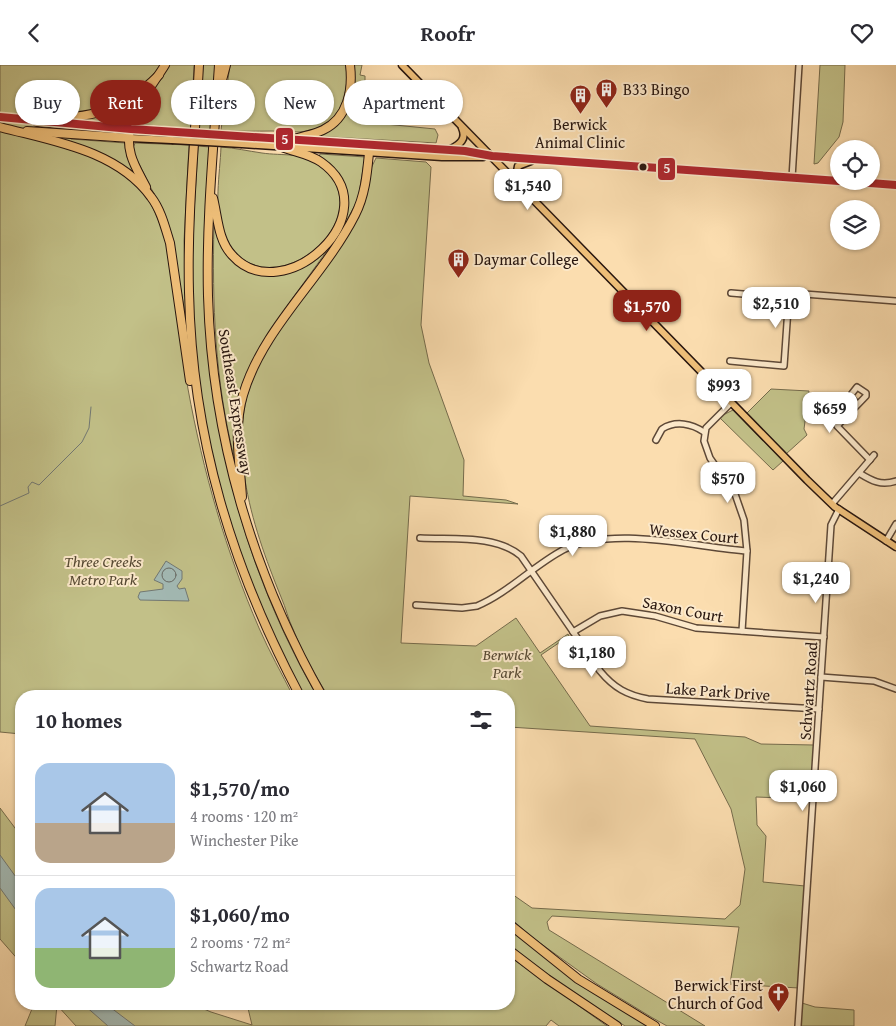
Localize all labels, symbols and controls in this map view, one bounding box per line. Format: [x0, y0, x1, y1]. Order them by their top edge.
text: Roofr [421, 17, 475, 49]
icon: back [20, 19, 48, 47]
icon: heart [848, 19, 876, 47]
building icon: B33 Bingo [595, 77, 619, 108]
place label: B33 Bingo [623, 77, 690, 101]
chip: Buy [15, 80, 80, 125]
chip: Rent [90, 80, 161, 125]
chip: Filters [171, 80, 255, 125]
chip: New [265, 80, 334, 125]
chip: Apartment [344, 80, 463, 125]
building icon: Berwick Animal Clinic [568, 83, 592, 114]
place label: Berwick Animal Clinic [535, 112, 625, 154]
line badge: 5 [275, 127, 294, 151]
text: 5 [281, 129, 289, 149]
map controls [830, 140, 880, 250]
button: locate [830, 140, 880, 190]
line badge: 5 [657, 157, 676, 181]
text: 5 [663, 158, 671, 178]
unlabelled marker [638, 162, 648, 172]
pin: $1,540 [487, 169, 569, 211]
text: $1,540 [505, 173, 551, 197]
button: layers [830, 200, 880, 250]
building icon: Daymar College [446, 247, 470, 278]
place label: Daymar College [474, 247, 579, 271]
pin: $2,510 [735, 287, 817, 329]
pin: $1,570 [606, 289, 688, 332]
text: $2,510 [753, 291, 799, 315]
text: $1,570 [624, 294, 670, 318]
street label: Southeast Expressway [213, 327, 259, 477]
pin: $993 [694, 369, 754, 411]
text: $993 [707, 373, 741, 397]
pin: $659 [800, 391, 860, 434]
text: $659 [813, 396, 847, 420]
pin: $570 [698, 461, 758, 504]
text: $570 [711, 466, 745, 490]
pin: $1,880 [532, 515, 614, 557]
street label: Wessex Court [648, 516, 740, 550]
text: $1,880 [550, 519, 596, 543]
park label: Three Creeks Metro Park [64, 549, 142, 591]
pin: $1,240 [775, 561, 857, 604]
text: $1,240 [793, 566, 839, 590]
street label: Saxon Court [641, 589, 726, 629]
pin: $1,180 [551, 635, 633, 678]
text: $1,180 [569, 640, 615, 664]
street label: Schwartz Road [793, 641, 823, 741]
park label: Berwick Park [482, 642, 532, 684]
street label: Lake Park Drive [665, 675, 771, 707]
text: 10 homes [35, 705, 122, 736]
icon: filters [467, 706, 495, 734]
pin: $1,060 [762, 769, 844, 812]
text: $1,570/mo [190, 773, 290, 804]
text: $1,060 [780, 774, 826, 798]
icon: home [75, 783, 135, 843]
text: 4 rooms · 120 m² [190, 804, 298, 828]
text: Winchester Pike [190, 828, 298, 852]
text: $1,060/mo [190, 899, 290, 930]
icon: home [75, 908, 135, 968]
text: 2 rooms · 72 m² [190, 930, 290, 954]
text: Schwartz Road [190, 954, 289, 978]
place label: Berwick First Church of God [668, 973, 763, 1015]
church icon: Berwick First Church of God [767, 982, 791, 1013]

